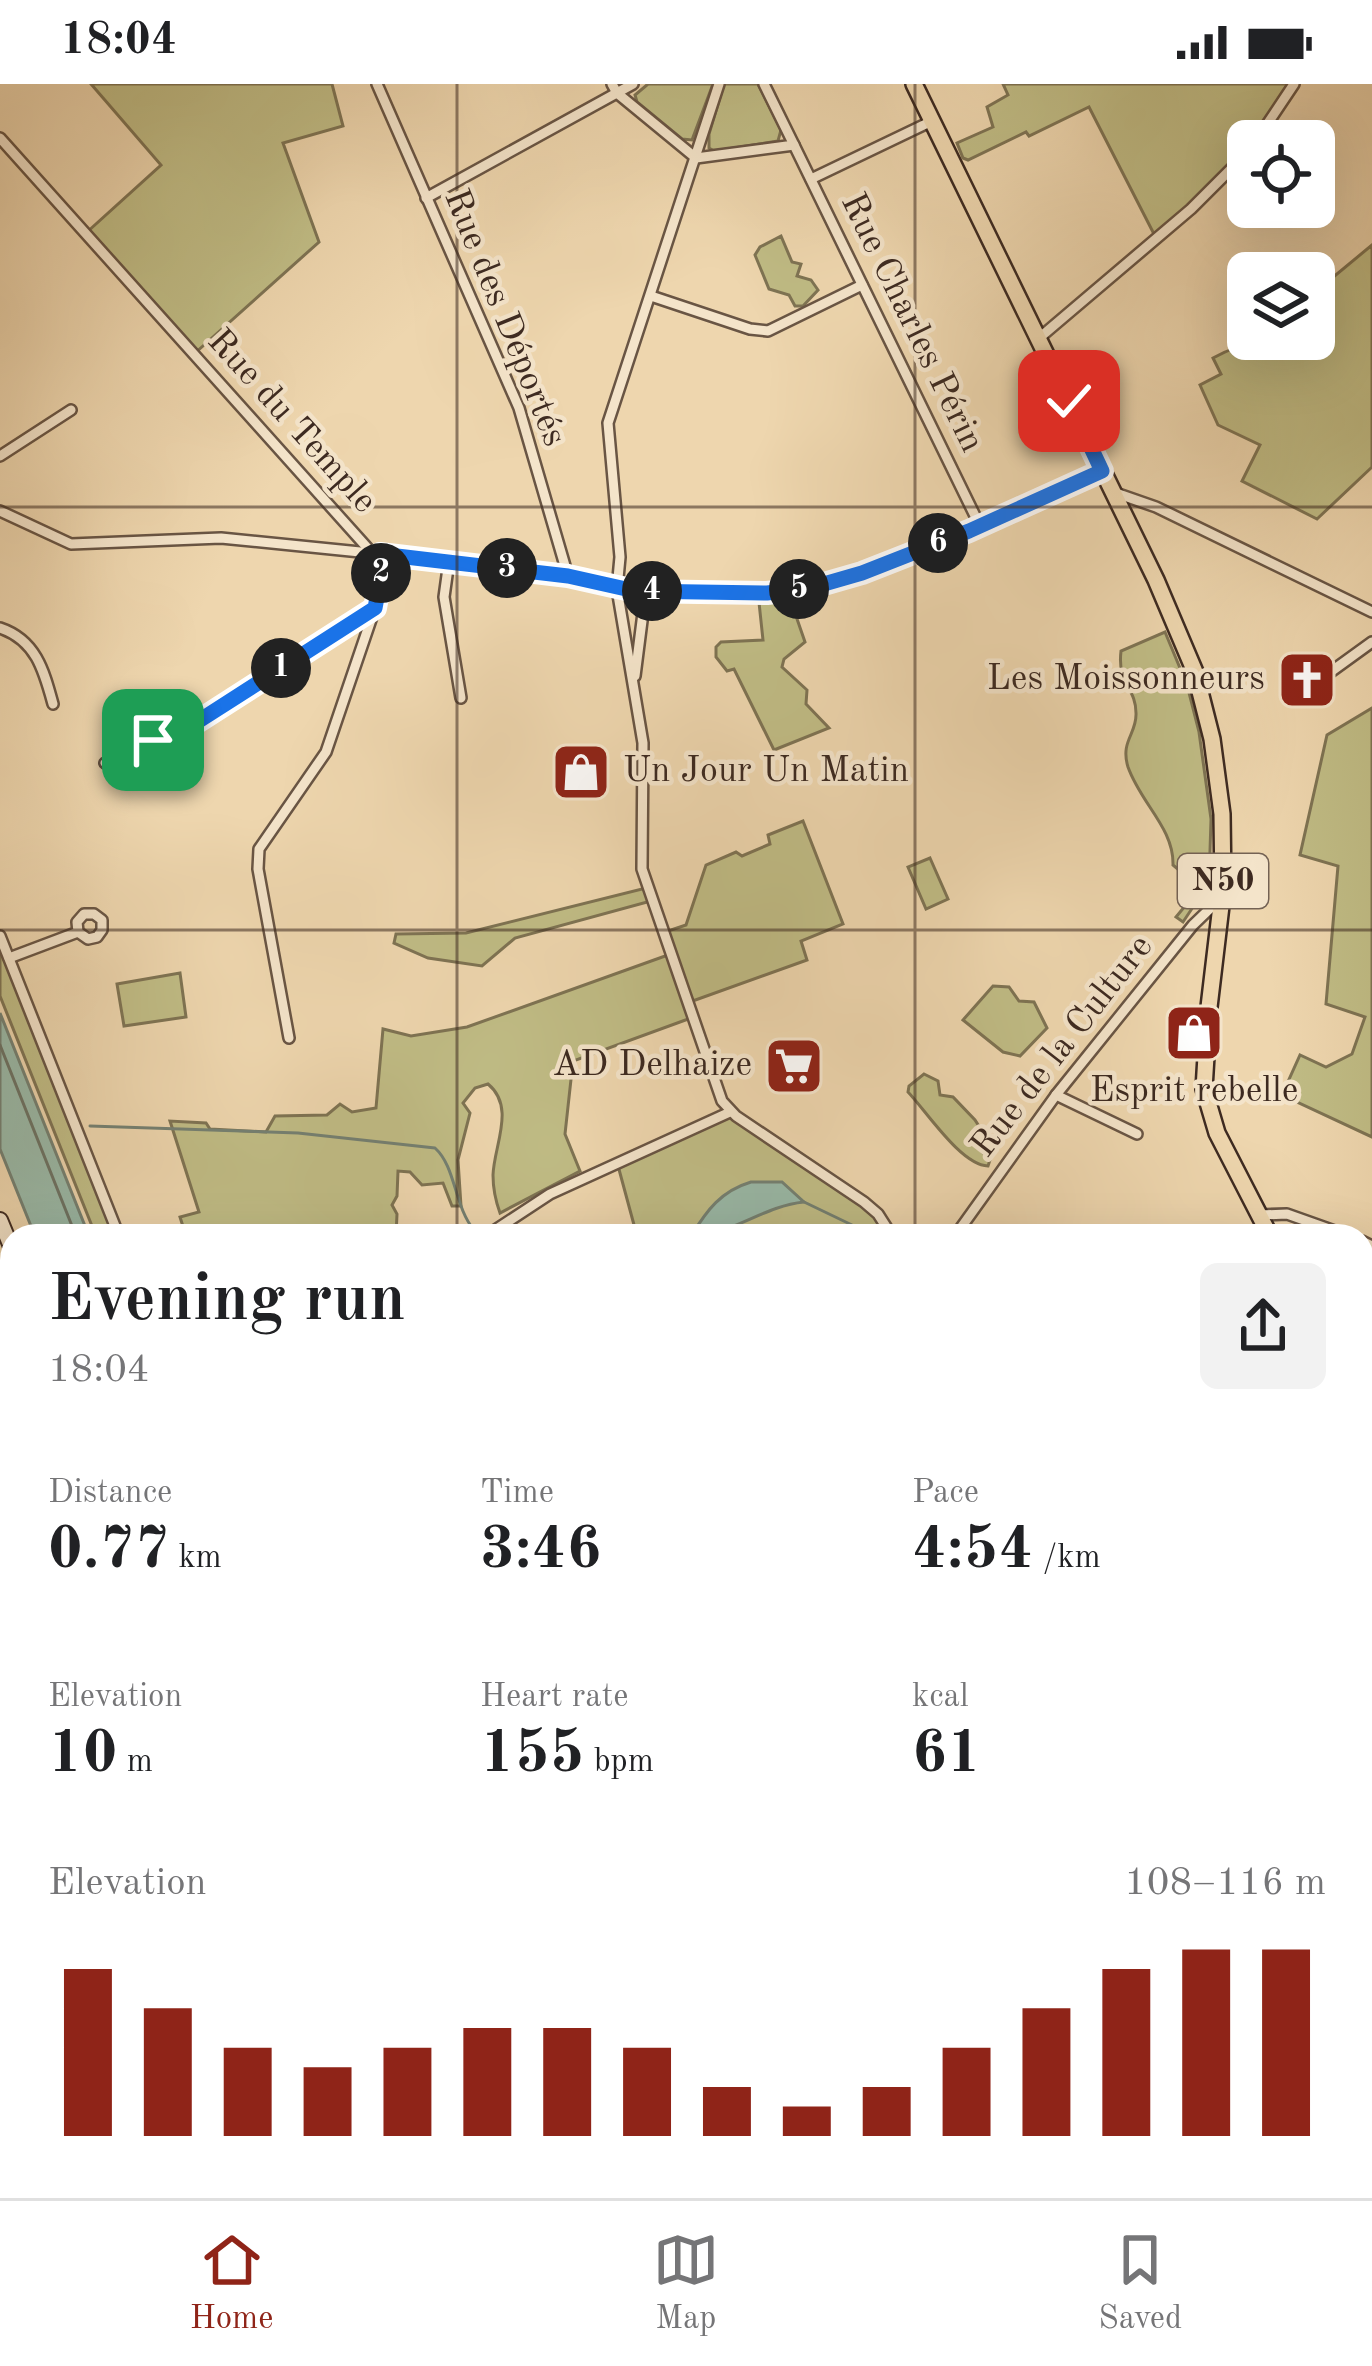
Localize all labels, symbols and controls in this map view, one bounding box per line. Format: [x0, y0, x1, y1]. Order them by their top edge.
text: 18:04 [60, 19, 177, 64]
map controls [1227, 120, 1335, 360]
button: locate [1227, 120, 1335, 228]
street label: Rue des Déportés [436, 185, 572, 451]
street label: Rue Charles Périn [833, 188, 989, 458]
button: layers [1227, 252, 1335, 360]
street label: Rue du Temple [200, 323, 382, 521]
pin [1018, 350, 1120, 452]
icon: check [1036, 368, 1102, 434]
pin: 6 [908, 513, 968, 573]
text: 6 [928, 526, 948, 559]
pin: 3 [477, 538, 537, 598]
pin: 2 [351, 543, 411, 603]
text: 3 [497, 551, 517, 584]
text: 2 [371, 556, 391, 589]
pin: 5 [769, 559, 829, 619]
pin: 4 [622, 561, 682, 621]
text: 5 [789, 572, 809, 605]
text: 4 [642, 574, 662, 607]
pin: 1 [251, 638, 311, 698]
church icon: Les Moissonneurs [1276, 649, 1338, 711]
text: 1 [271, 651, 291, 684]
place label: Les Moissonneurs [987, 662, 1265, 698]
pin [102, 689, 204, 791]
icon: arrive [120, 707, 186, 773]
shop icon: Un Jour Un Matin [550, 741, 612, 803]
place label: Un Jour Un Matin [623, 754, 909, 790]
road number: N50 [1178, 854, 1268, 908]
street label: Rue de la Culture [965, 929, 1161, 1165]
shop icon: Esprit rebelle [1163, 1002, 1225, 1064]
supermarket icon: AD Delhaize [763, 1035, 825, 1097]
place label: AD Delhaize [552, 1048, 752, 1084]
place label: Esprit rebelle [1090, 1074, 1298, 1110]
button: share [1200, 1263, 1326, 1389]
text: Evening run [48, 1269, 406, 1335]
text: 18:04 [48, 1351, 149, 1390]
text: Distance [48, 1477, 172, 1510]
text: Time [480, 1477, 554, 1510]
text: Pace [912, 1477, 979, 1510]
text: 0.77 [48, 1521, 169, 1581]
text: 3:46 [480, 1521, 601, 1581]
text: 4:54 [912, 1521, 1033, 1581]
text: km [169, 1542, 222, 1575]
text: /km [1033, 1542, 1101, 1575]
text: Elevation [48, 1681, 182, 1714]
text: Heart rate [480, 1681, 628, 1714]
text: kcal [912, 1681, 969, 1714]
text: 10 [48, 1725, 118, 1785]
text: 155 [480, 1725, 584, 1785]
text: 61 [912, 1725, 982, 1785]
text: m [118, 1746, 153, 1779]
text: bpm [584, 1746, 654, 1779]
text: Elevation [48, 1864, 207, 1903]
text: 108–116 m [1124, 1864, 1326, 1903]
tab: Home [190, 2227, 273, 2340]
tab: Map [653, 2227, 719, 2340]
tab: Saved [1098, 2227, 1182, 2340]

